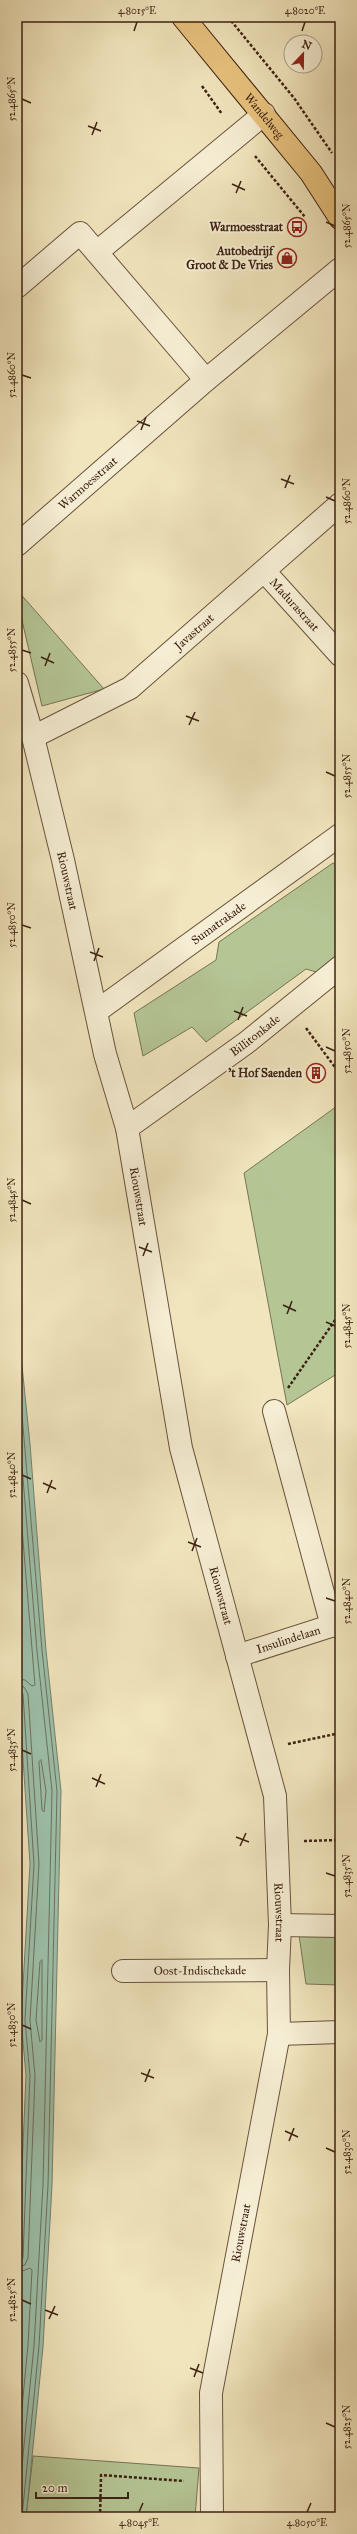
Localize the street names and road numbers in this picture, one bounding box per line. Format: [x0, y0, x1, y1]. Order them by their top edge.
street label: Wandelweg [241, 90, 287, 143]
street label: Warmoesstraat [56, 453, 121, 513]
street label: Madurastraat [267, 575, 323, 635]
street label: Javastraat [170, 610, 217, 655]
street label: Riouwstraat [54, 850, 81, 912]
street label: Sumatrakade [188, 899, 249, 947]
street label: Billitonkade [227, 1011, 283, 1059]
street label: Riouwstraat [127, 1166, 151, 1228]
street label: Riouwstraat [206, 1565, 236, 1627]
street label: Insulindelaan [255, 1623, 323, 1656]
street label: Riouwstraat [271, 1882, 287, 1943]
street label: Oost-Indischekade [154, 1963, 246, 1978]
street label: Riouwstraat [228, 2202, 254, 2264]

